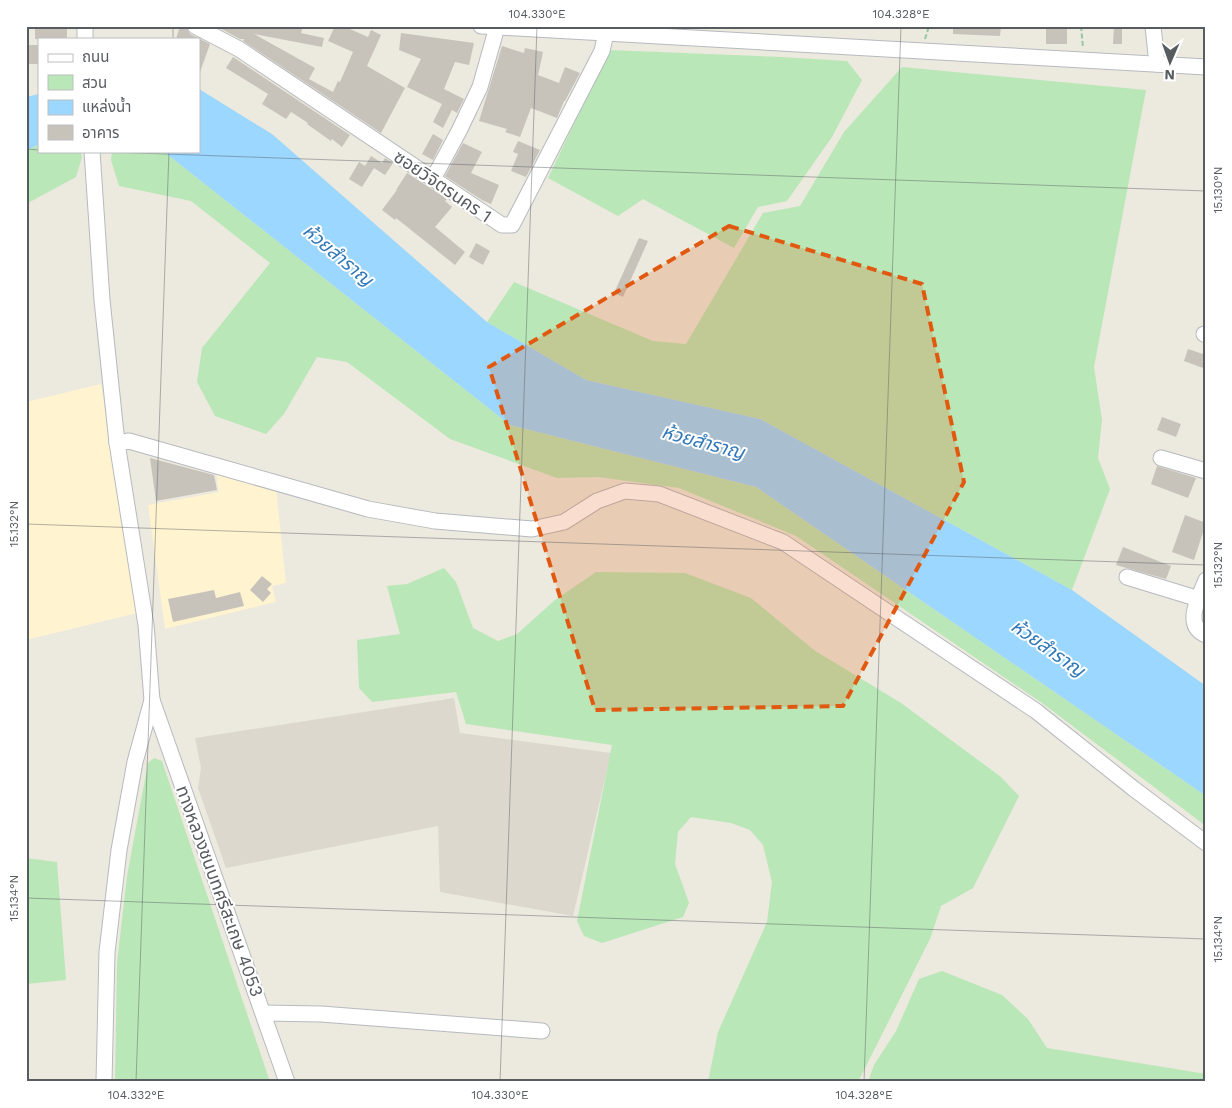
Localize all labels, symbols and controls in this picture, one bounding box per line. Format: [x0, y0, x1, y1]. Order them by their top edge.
text: 104.330°E [508, 7, 566, 21]
text: 104.328°E [872, 7, 930, 21]
legend [38, 38, 200, 152]
north arrow [1144, 38, 1194, 88]
text: ถนน [82, 48, 109, 66]
text: N [1164, 67, 1175, 83]
text: สวน [82, 74, 107, 92]
text: แหล่งน้ำ [82, 96, 131, 116]
text: อาคาร [82, 124, 119, 142]
street label: ซอยวิจิตรนคร 1 [390, 146, 496, 226]
text: 15.130°N [1211, 167, 1225, 213]
water label: ห้วยสำราญ [298, 219, 379, 292]
water label: ห้วยสำราญ [659, 420, 749, 465]
text: 15.132°N [7, 501, 21, 547]
text: 15.132°N [1211, 542, 1225, 588]
water label: ห้วยสำราญ [1007, 614, 1091, 683]
street label: ทางหลวงชนบทศรีสะเกษ 4053 [172, 782, 268, 1000]
text: 15.134°N [7, 875, 21, 921]
text: 15.134°N [1211, 916, 1225, 962]
text: 104.332°E [108, 1088, 165, 1102]
text: 104.330°E [471, 1088, 529, 1102]
text: 104.328°E [835, 1088, 893, 1102]

